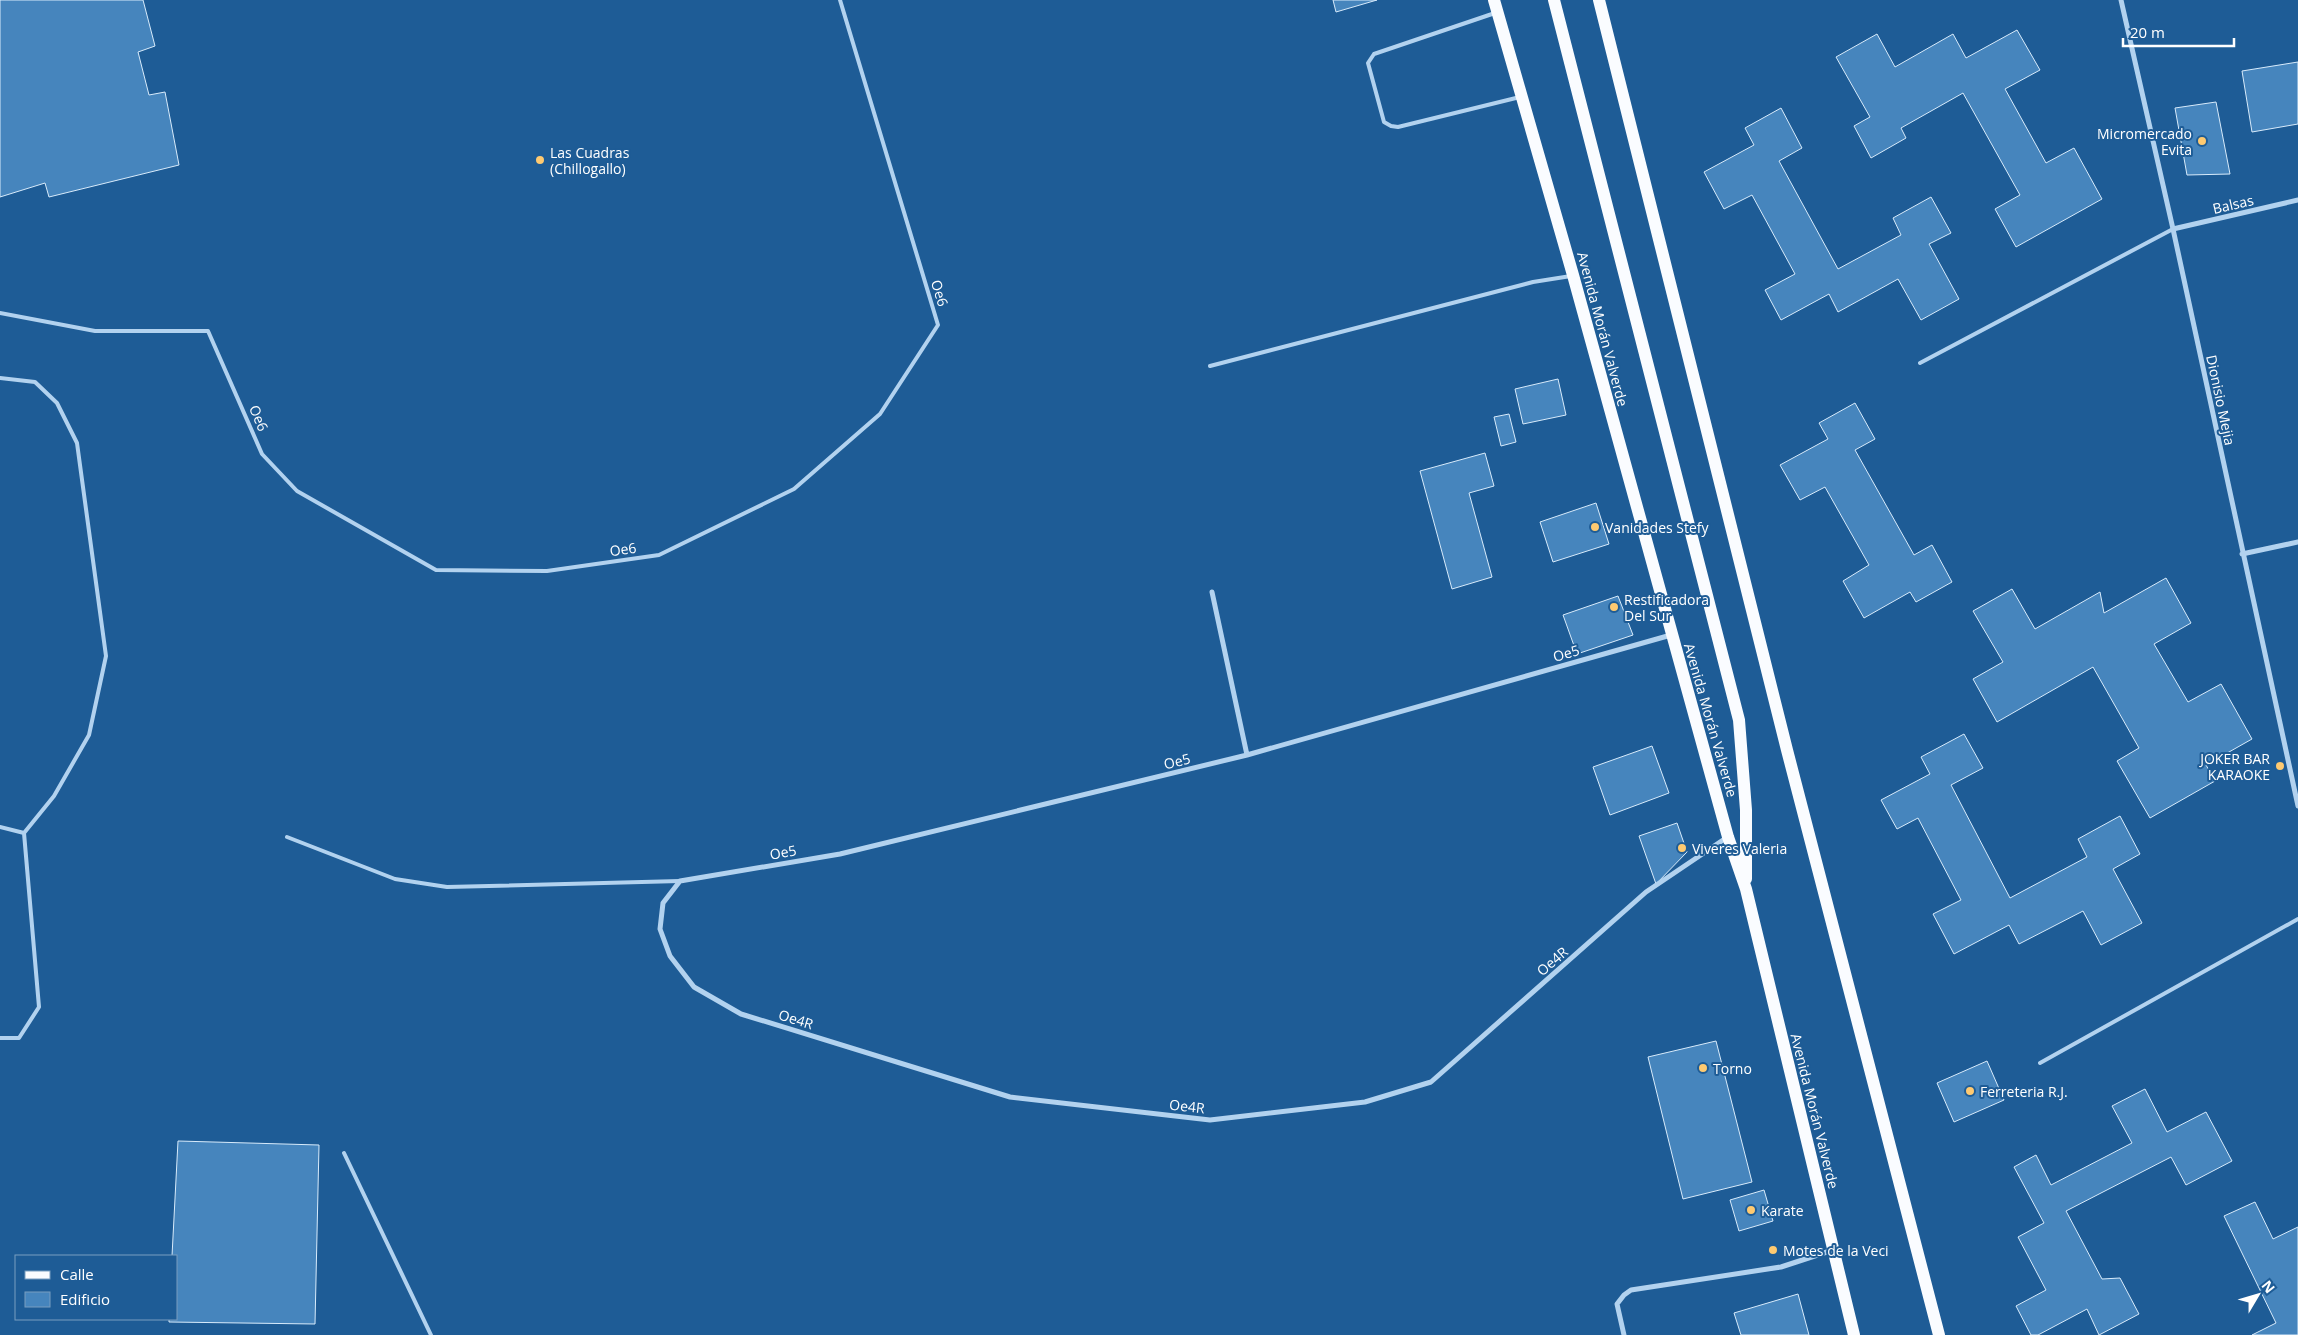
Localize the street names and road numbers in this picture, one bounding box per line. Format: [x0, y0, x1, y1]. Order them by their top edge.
street label: Balsas [2211, 190, 2256, 218]
street label: Avenida Morán Valverde [1573, 250, 1633, 408]
street label: Oe6 [927, 277, 953, 309]
street label: Dionisio Mejia [2202, 353, 2240, 447]
street label: Oe6 [245, 402, 273, 434]
street label: Oe6 [608, 538, 638, 560]
street label: Oe5 [1551, 640, 1581, 666]
street label: Avenida Morán Valverde [1680, 641, 1742, 799]
street label: Oe5 [1162, 749, 1192, 773]
street label: Oe5 [768, 840, 798, 864]
street label: Oe4R [1532, 942, 1572, 980]
street label: Oe4R [776, 1005, 816, 1033]
street label: Avenida Morán Valverde [1787, 1031, 1844, 1191]
street label: Oe4R [1168, 1095, 1206, 1117]

